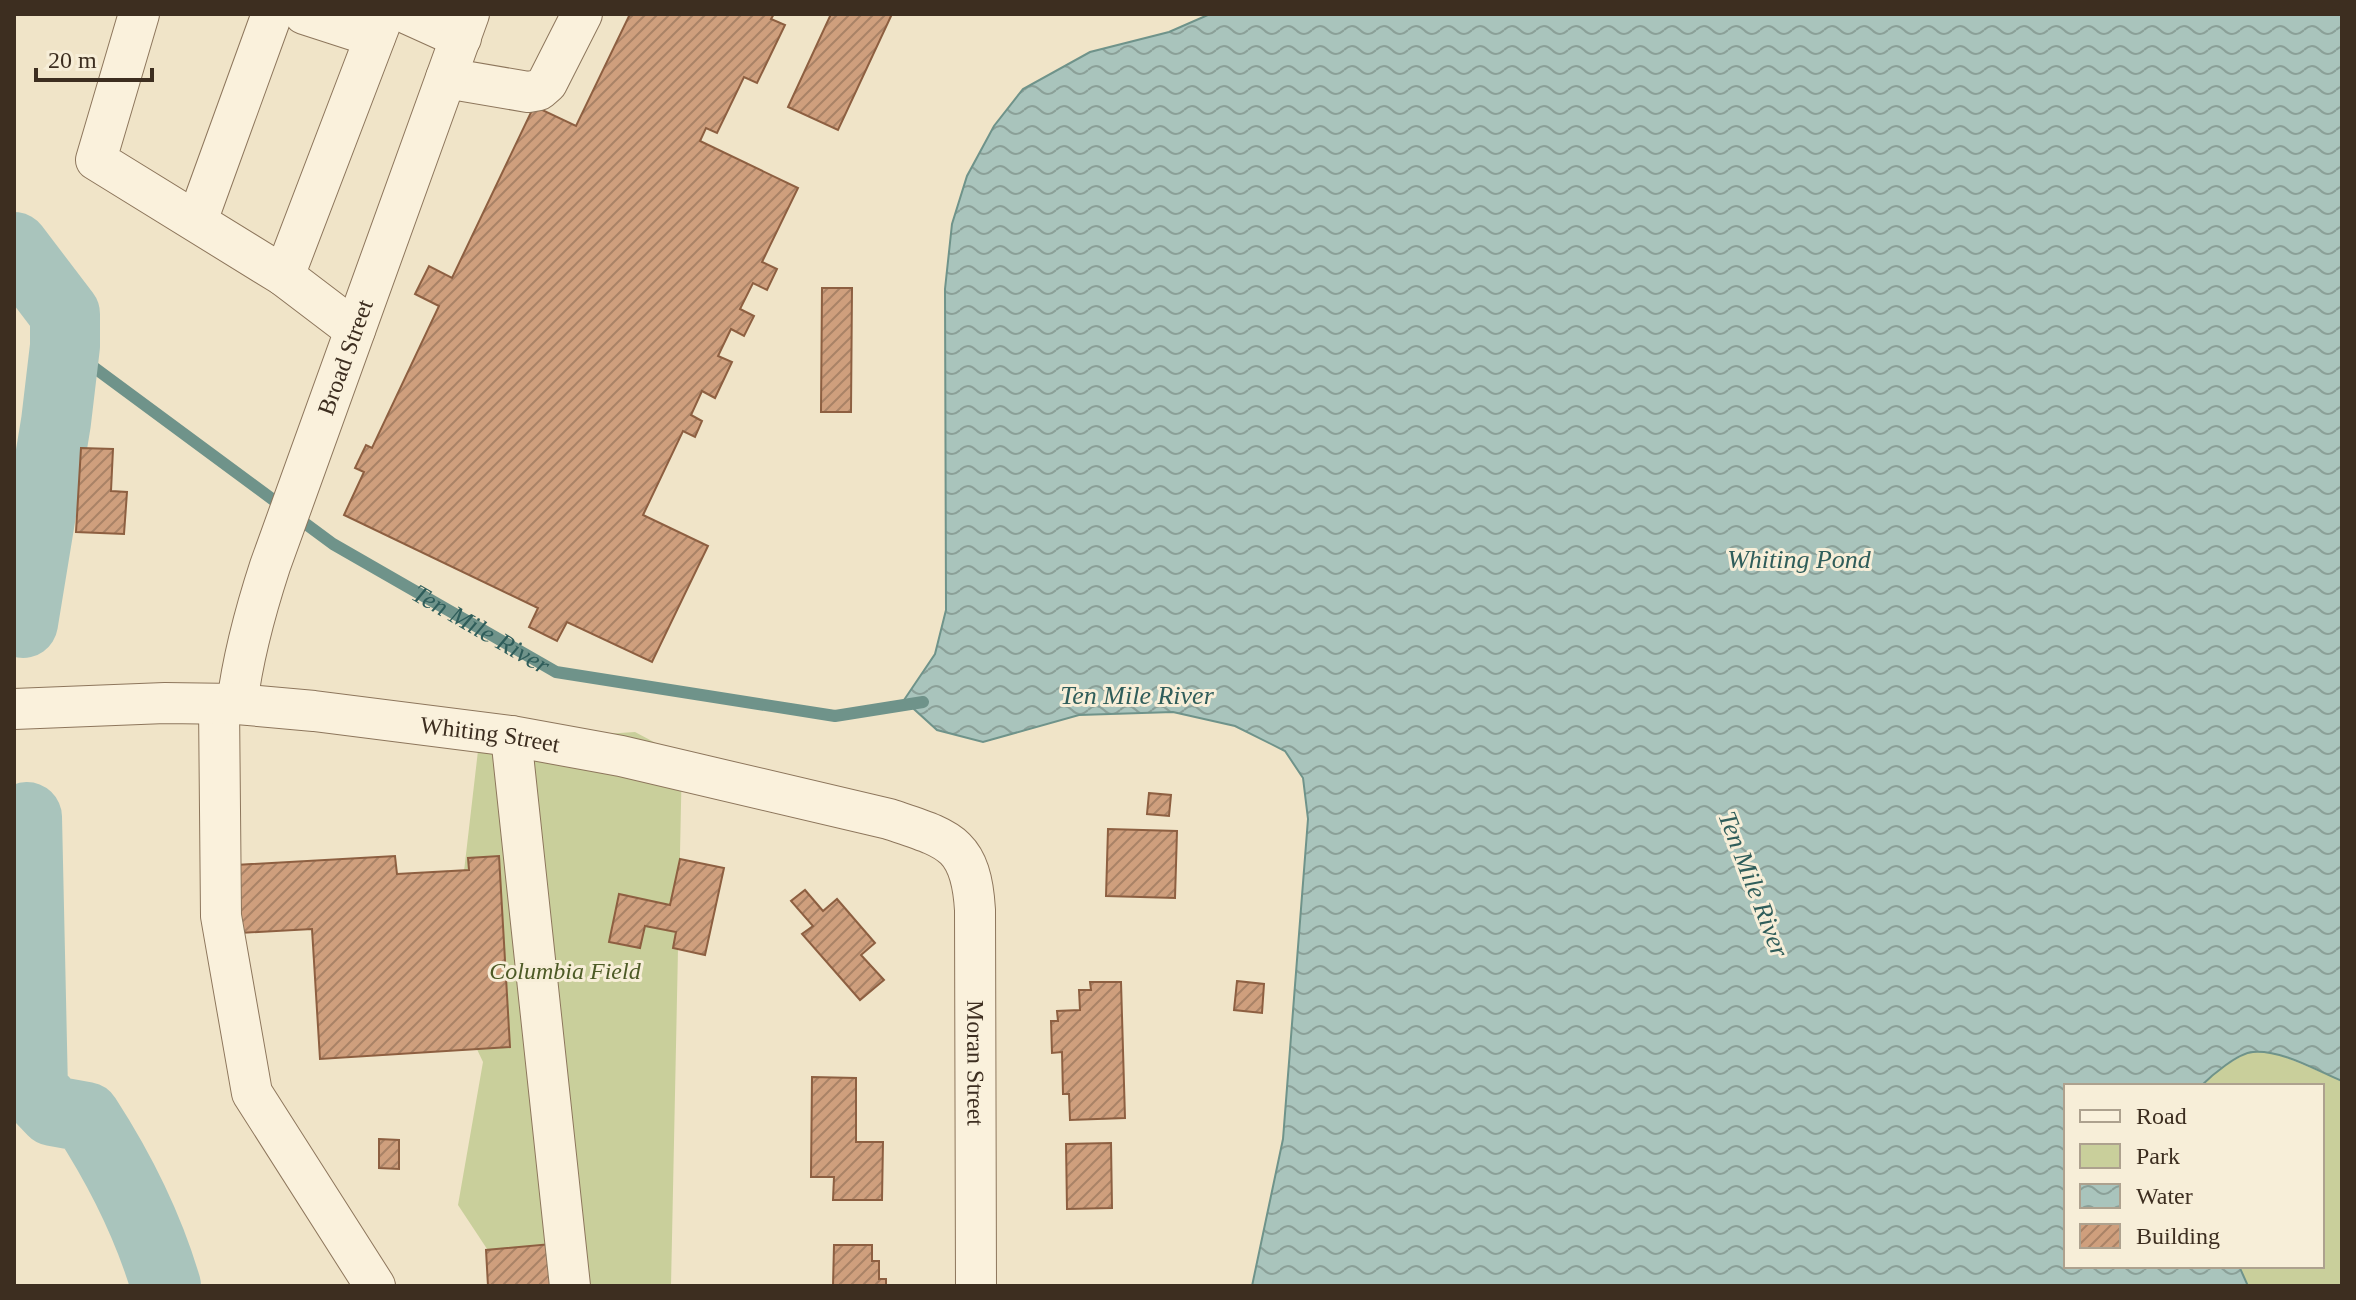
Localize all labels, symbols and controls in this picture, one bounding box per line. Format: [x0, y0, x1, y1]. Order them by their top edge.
scale bar [36, 32, 152, 82]
text: 20 m [48, 47, 97, 73]
street label: Broad Street [313, 296, 378, 418]
water label: Whiting Pond [1727, 545, 1872, 574]
water label: Ten Mile River [407, 579, 555, 681]
water label: Ten Mile River [1060, 681, 1215, 710]
street label: Whiting Street [419, 712, 562, 758]
water label: Ten Mile River [1712, 807, 1795, 962]
park label: Columbia Field [489, 958, 642, 984]
street label: Moran Street [962, 1000, 989, 1126]
legend [2064, 1084, 2324, 1268]
text: Road [2136, 1103, 2187, 1129]
text: Park [2136, 1143, 2180, 1169]
text: Water [2136, 1183, 2193, 1209]
text: Building [2136, 1223, 2220, 1249]

